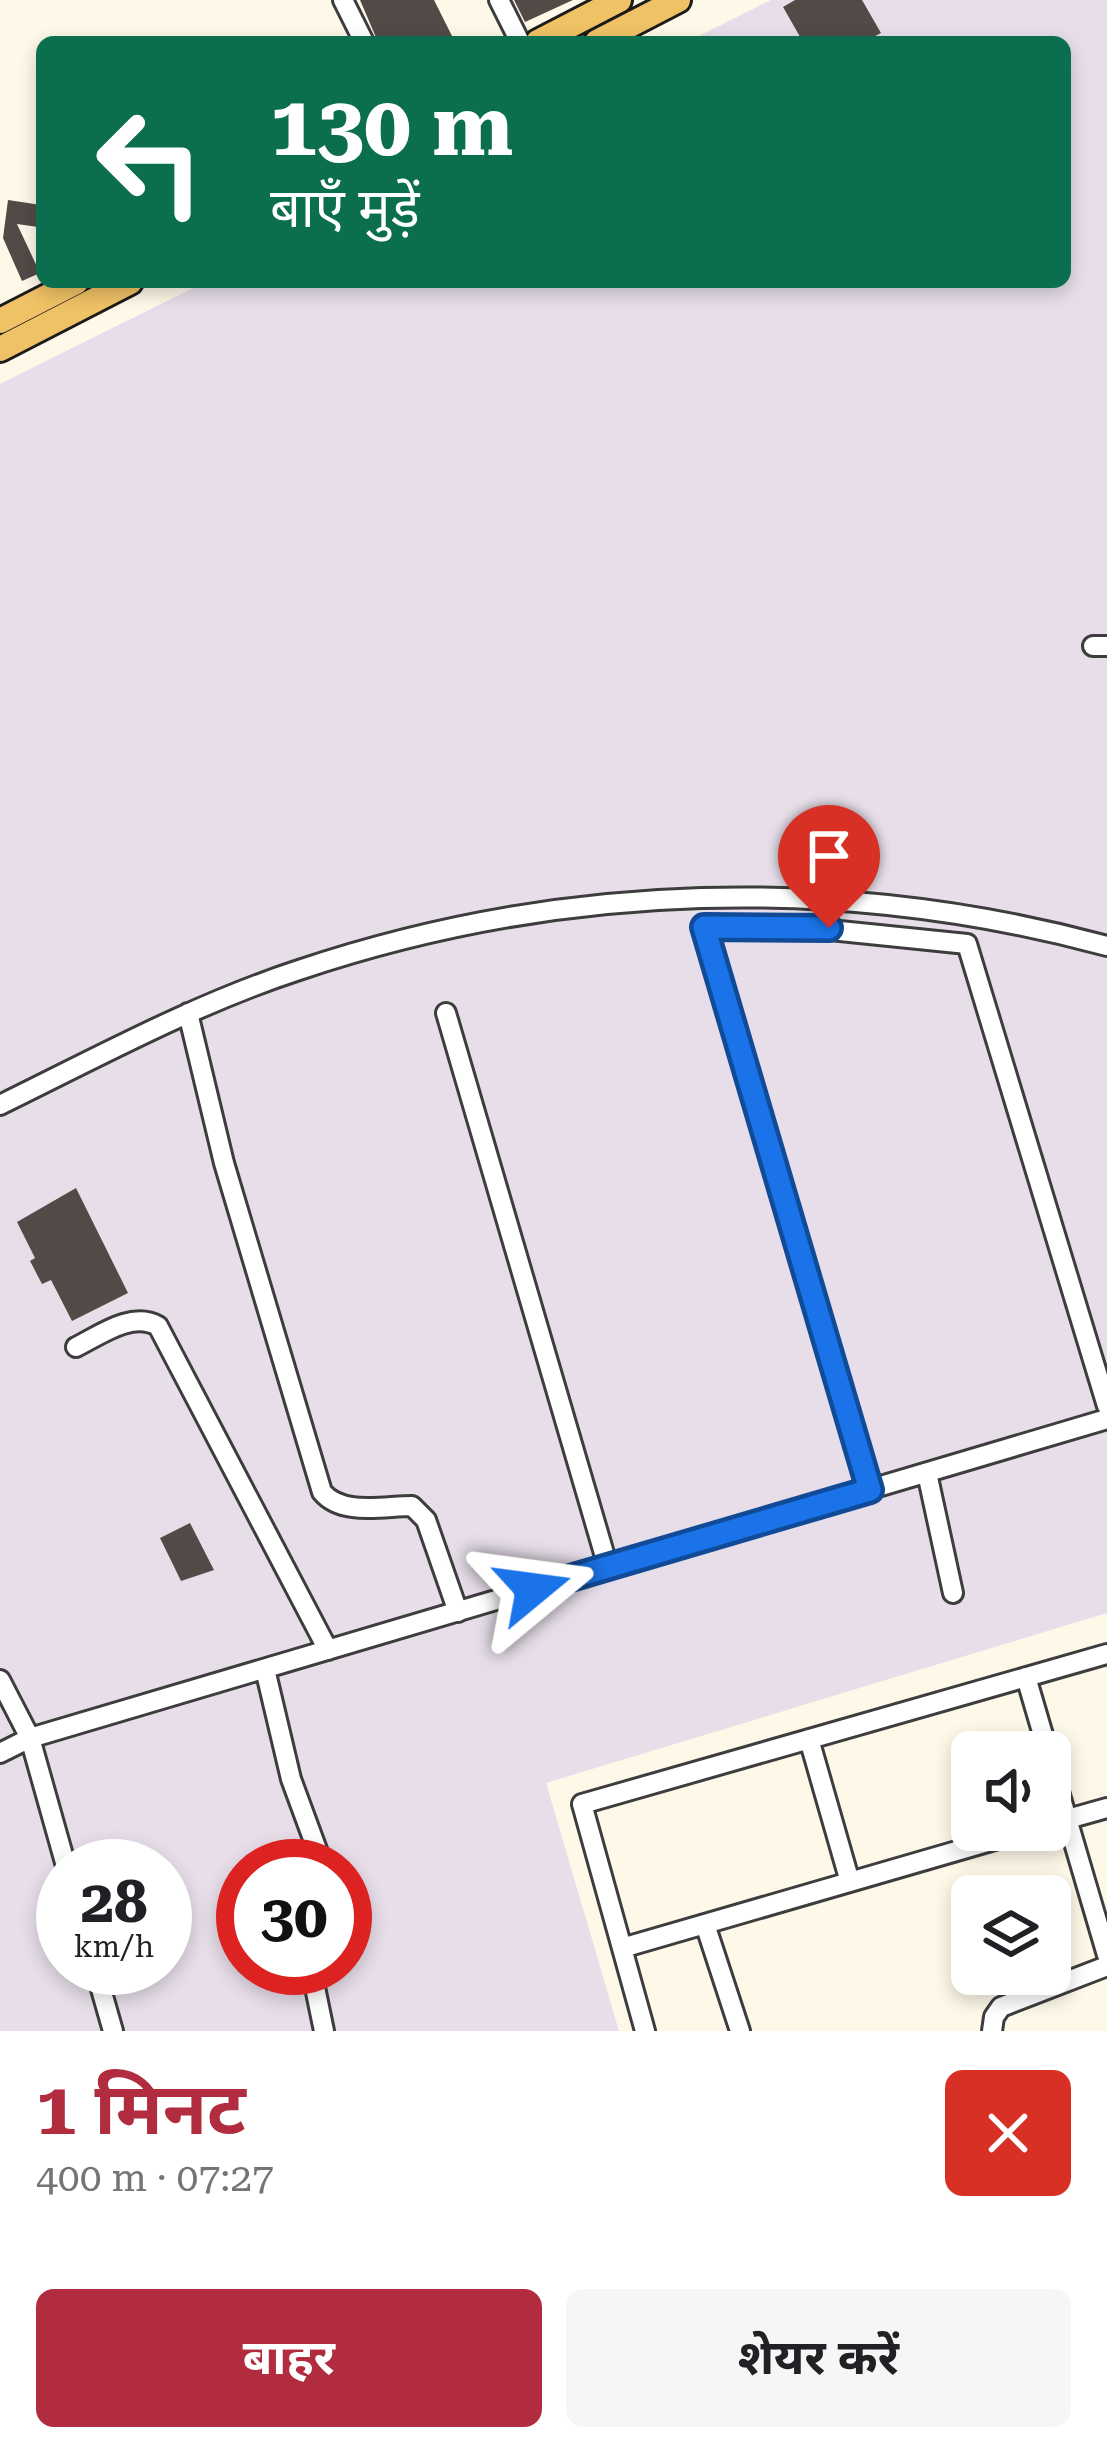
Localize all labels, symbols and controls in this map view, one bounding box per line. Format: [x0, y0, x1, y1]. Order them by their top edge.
text: 130 m [270, 77, 513, 175]
icon: left [72, 84, 228, 240]
text: बाएँ मुड़ें [270, 177, 420, 240]
pin [778, 805, 880, 928]
icon: arrive [796, 823, 862, 889]
position arrow [470, 1526, 596, 1652]
map controls [951, 1731, 1071, 1995]
button: sound [951, 1731, 1071, 1851]
speed limit sign: 30 [216, 1839, 372, 1995]
text: 28 [80, 1866, 148, 1937]
button: layers [951, 1875, 1071, 1995]
text: km/h [74, 1929, 154, 1964]
text: 1 मिनट [36, 2067, 246, 2152]
button: close [945, 2070, 1071, 2196]
text: 400 m · 07:27 [36, 2155, 274, 2201]
button: बाहर [36, 2289, 542, 2427]
button: शेयर करें [566, 2289, 1071, 2427]

